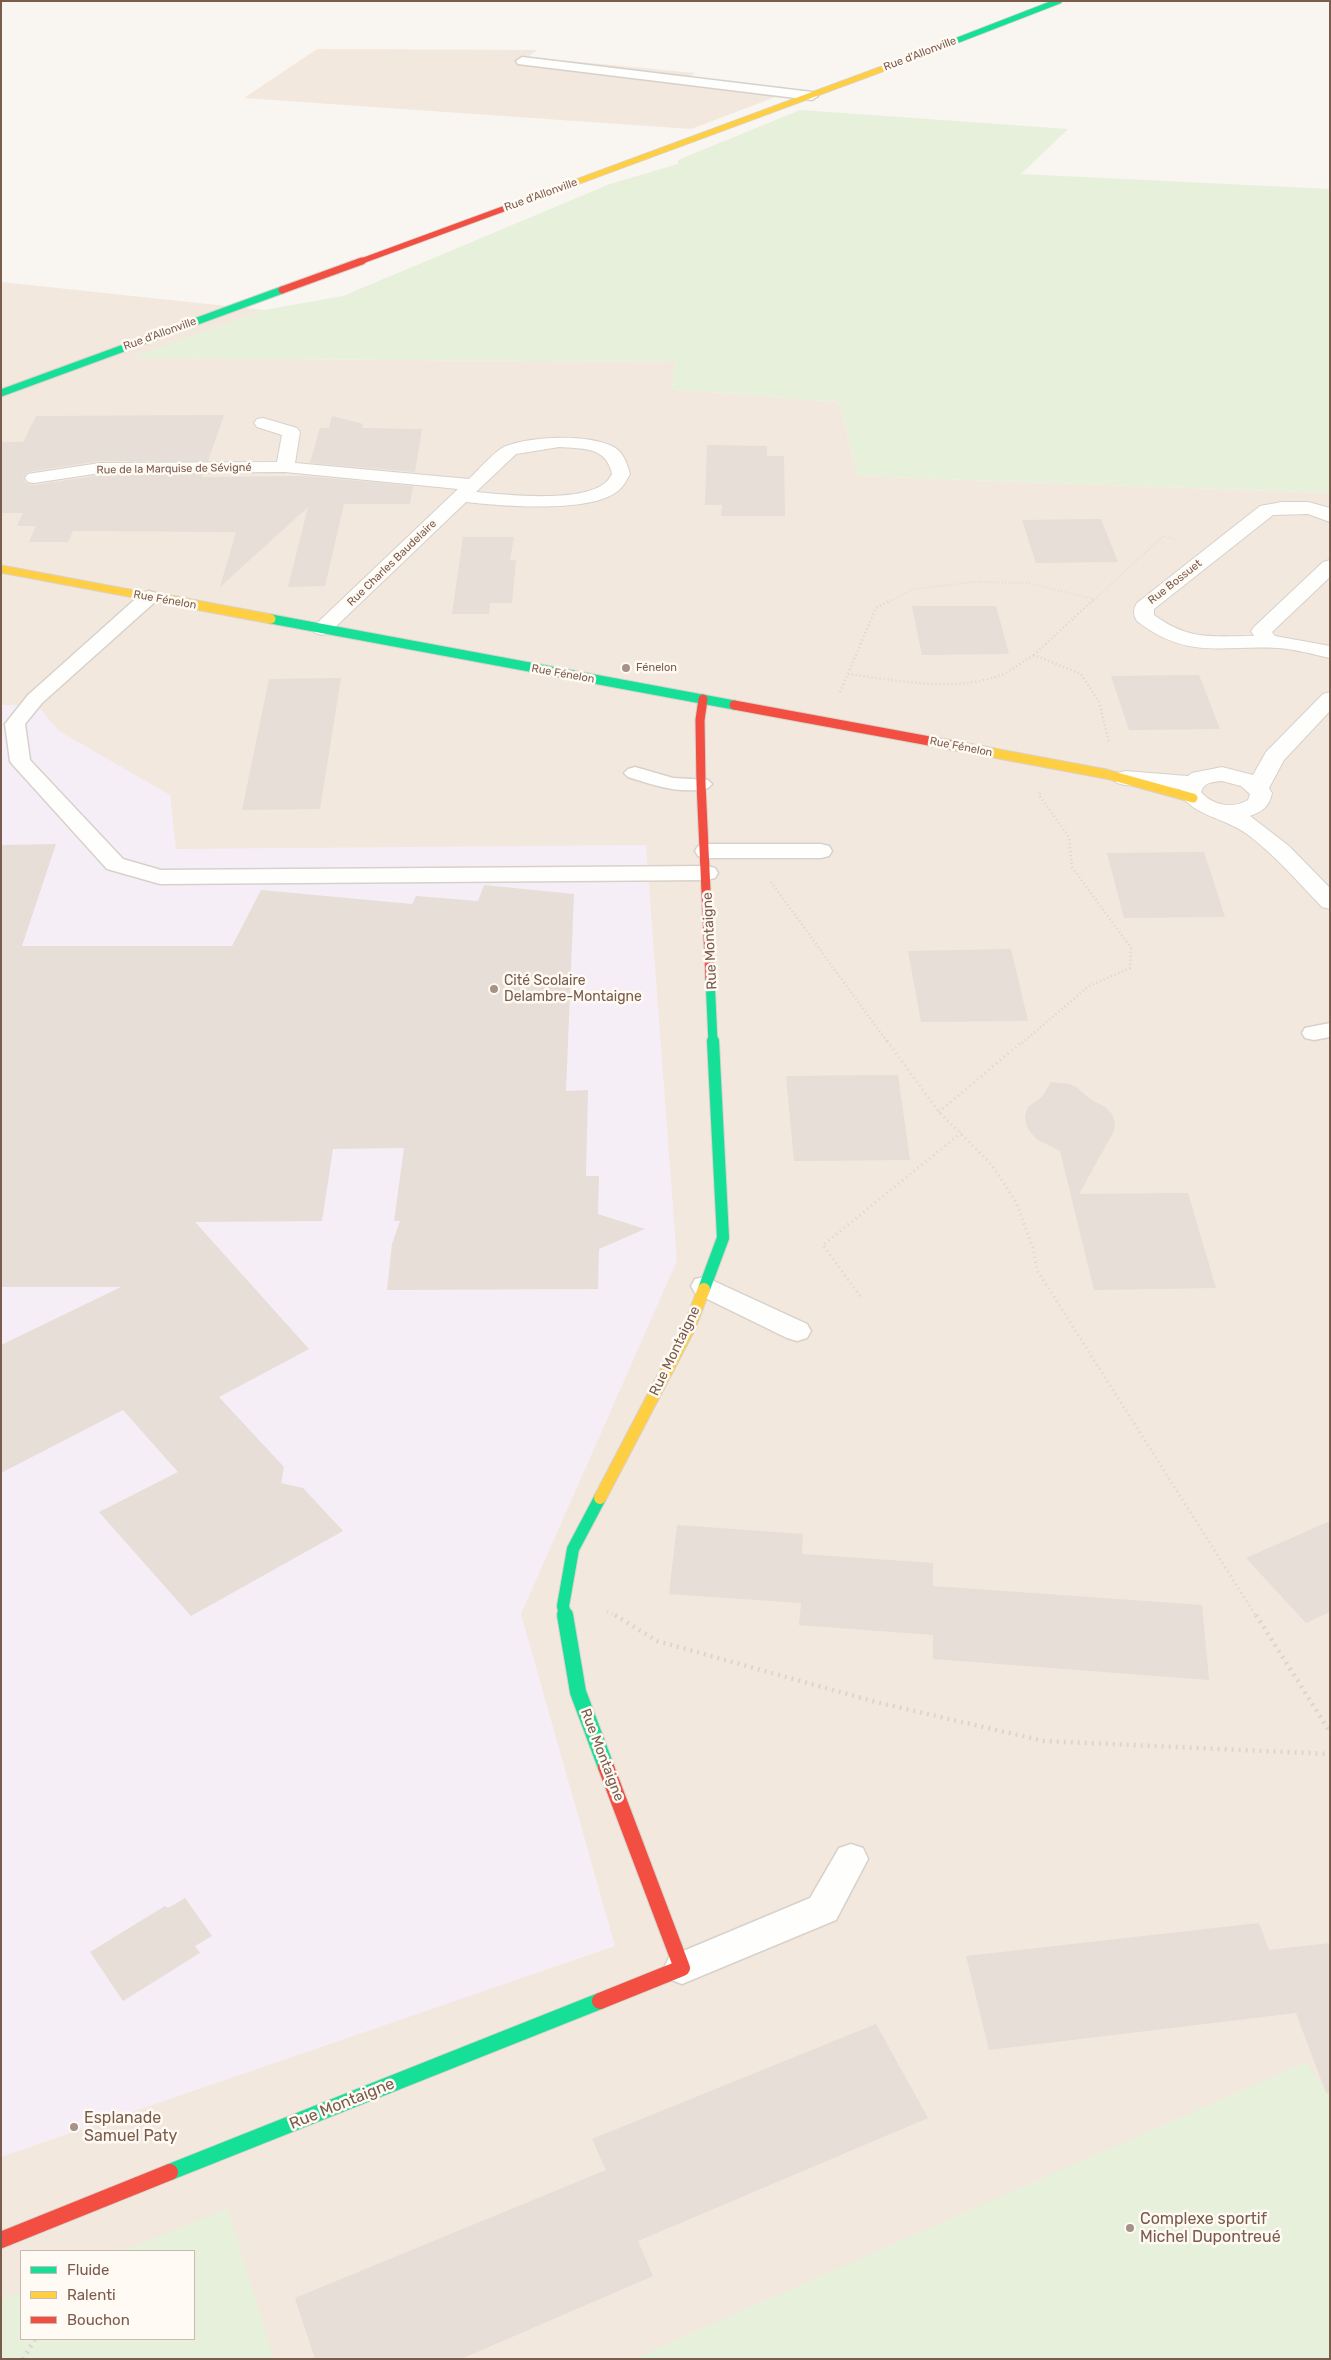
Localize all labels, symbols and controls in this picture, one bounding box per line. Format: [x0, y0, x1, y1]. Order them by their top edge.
street label: Rue d'Allonville [882, 34, 958, 74]
street label: Rue d'Allonville [503, 176, 579, 214]
street label: Rue d'Allonville [122, 315, 198, 353]
street label: Rue de la Marquise de Sévigné [96, 461, 252, 477]
street label: Rue Charles Baudelaire [345, 517, 439, 609]
street label: Rue Bossuet [1145, 557, 1205, 607]
street label: Rue Fénelon [133, 588, 197, 612]
place label: Fénelon [636, 661, 677, 675]
street label: Rue Fénelon [531, 662, 595, 686]
marker: Fénelon [620, 662, 632, 674]
street label: Rue Fénelon [929, 734, 993, 760]
street label: Rue Montaigne [699, 892, 721, 990]
place label: Cité Scolaire Delambre-Montaigne [504, 973, 642, 1006]
marker: Cité Scolaire Delambre-Montaigne [488, 983, 500, 995]
street label: Rue Montaigne [646, 1303, 704, 1399]
street label: Rue Montaigne [577, 1706, 627, 1804]
street label: Rue Montaigne [287, 2074, 397, 2134]
place label: Esplanade Samuel Paty [84, 2108, 177, 2146]
marker: Esplanade Samuel Paty [68, 2121, 80, 2133]
place label: Complexe sportif Michel Dupontreué [1140, 2209, 1281, 2247]
marker: Complexe sportif Michel Dupontreué [1124, 2222, 1136, 2234]
legend [20, 2250, 195, 2340]
text: Fluide [67, 2261, 109, 2279]
text: Ralenti [67, 2286, 116, 2304]
text: Bouchon [67, 2311, 130, 2329]

